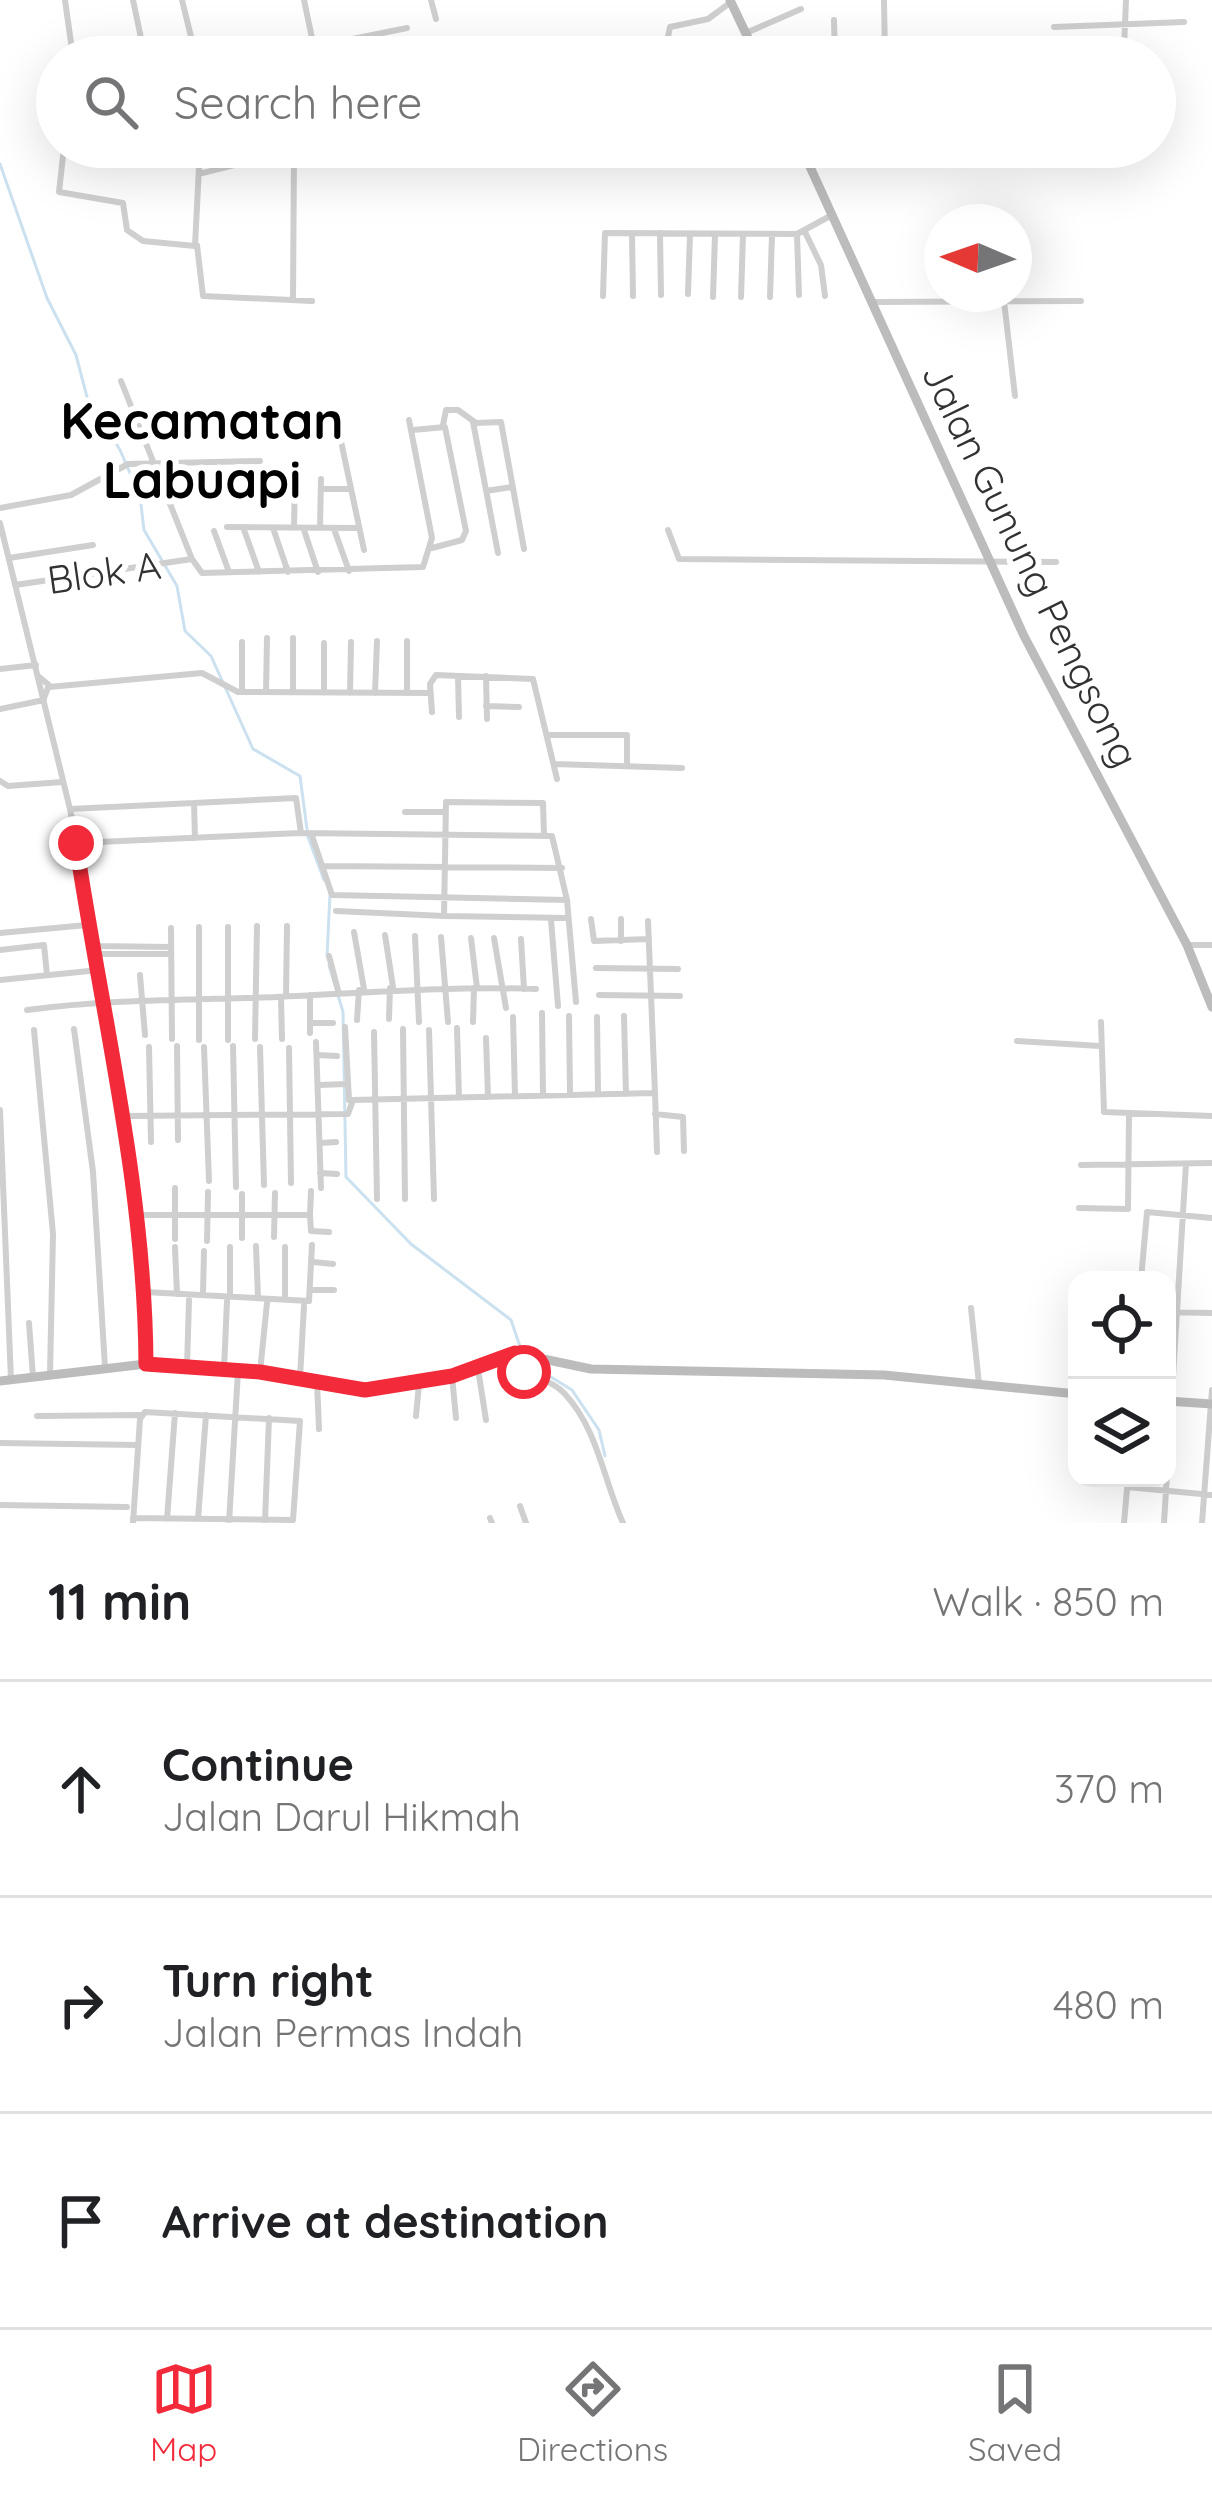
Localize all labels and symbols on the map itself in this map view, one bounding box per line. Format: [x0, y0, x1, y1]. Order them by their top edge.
north arrow [924, 204, 1032, 312]
street label: Jalan Gunung Pengsong [912, 355, 1150, 775]
district label: Kecamatan Labuapi [60, 388, 344, 511]
street label: Blok A [44, 540, 164, 604]
route end [49, 816, 103, 870]
route start [497, 1345, 551, 1399]

